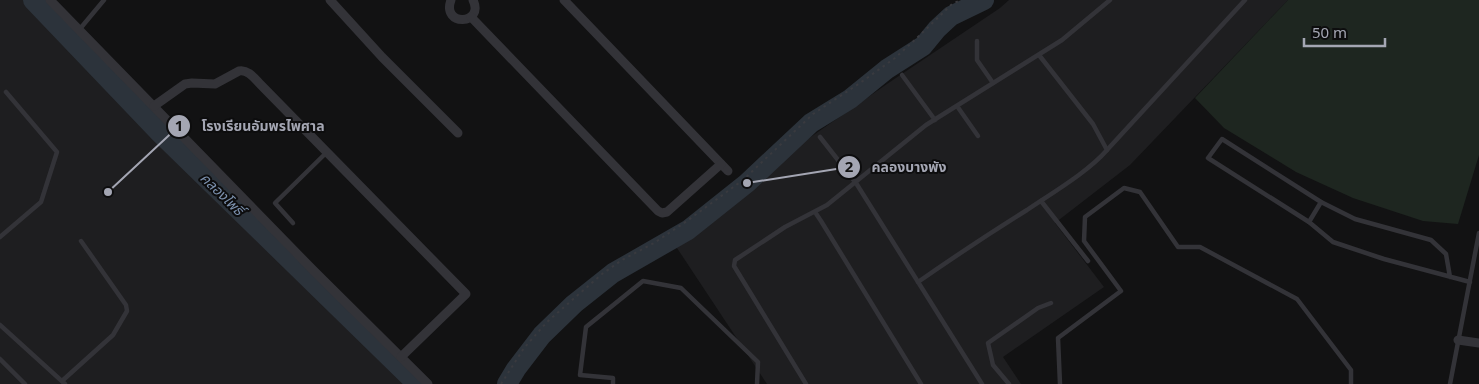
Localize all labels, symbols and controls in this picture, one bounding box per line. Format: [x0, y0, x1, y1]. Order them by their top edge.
scale bar [1304, 15, 1385, 47]
text: 50 m [1312, 22, 1347, 42]
callout: โรงเรียนอัมพรไพศาล [167, 112, 335, 141]
text: 1 [175, 115, 183, 135]
text: โรงเรียนอัมพรไพศาล [201, 116, 325, 135]
callout: คลองบางพัง [836, 153, 956, 182]
text: 2 [845, 156, 854, 176]
text: คลองบางพัง [872, 157, 946, 176]
water label: คลองโพธิ์ [196, 168, 251, 222]

